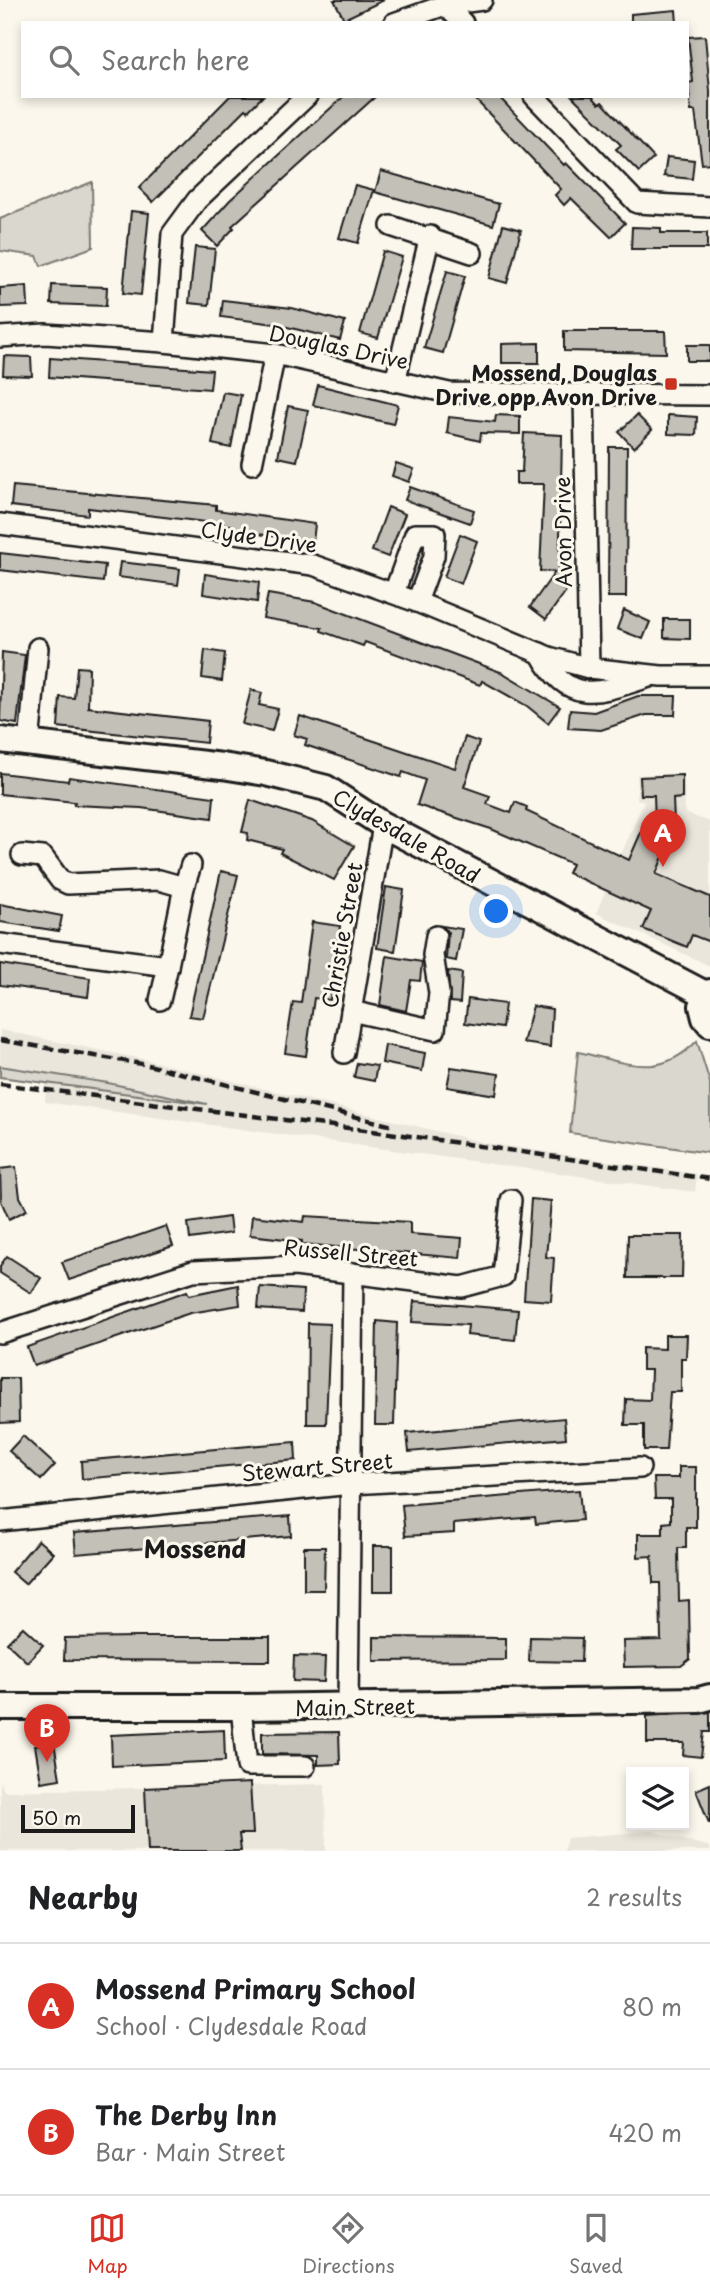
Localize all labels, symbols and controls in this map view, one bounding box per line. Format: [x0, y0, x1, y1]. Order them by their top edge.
search box [21, 21, 689, 98]
text: Search here [101, 40, 250, 79]
icon: search [45, 41, 83, 79]
street label: Douglas Drive [266, 316, 412, 376]
place label: Mossend, Douglas Drive opp Avon Drive [435, 356, 657, 412]
marker: Mossend, Douglas Drive opp Avon Drive [663, 376, 679, 392]
street label: Avon Drive [545, 476, 579, 588]
street label: Clyde Drive [199, 512, 319, 560]
street label: Clydesdale Road [327, 780, 487, 890]
pin: A [640, 809, 686, 867]
street label: Christie Street [312, 860, 370, 1010]
your location [479, 894, 513, 928]
street label: Russell Street [282, 1230, 420, 1274]
street label: Stewart Street [240, 1443, 394, 1489]
district label: Mossend [144, 1530, 246, 1566]
street label: Main Street [295, 1689, 415, 1723]
pin: B [24, 1704, 70, 1762]
map controls [626, 1767, 689, 1830]
button: layers [626, 1767, 689, 1830]
scale bar [21, 1802, 135, 1834]
text: 50 m [32, 1803, 81, 1831]
text: Nearby [28, 1874, 138, 1919]
text: 2 results [586, 1879, 682, 1914]
text: Mossend Primary School [95, 1969, 416, 2008]
text: A [42, 1989, 60, 2024]
text: 80 m [622, 1989, 682, 2024]
text: School · Clydesdale Road [95, 2008, 367, 2043]
text: The Derby Inn [95, 2095, 277, 2134]
text: B [43, 2115, 59, 2150]
text: 420 m [608, 2115, 682, 2150]
text: Bar · Main Street [95, 2134, 285, 2169]
tab: Map [87, 2209, 128, 2279]
tab: Directions [302, 2209, 395, 2279]
tab: Saved [569, 2209, 623, 2279]

